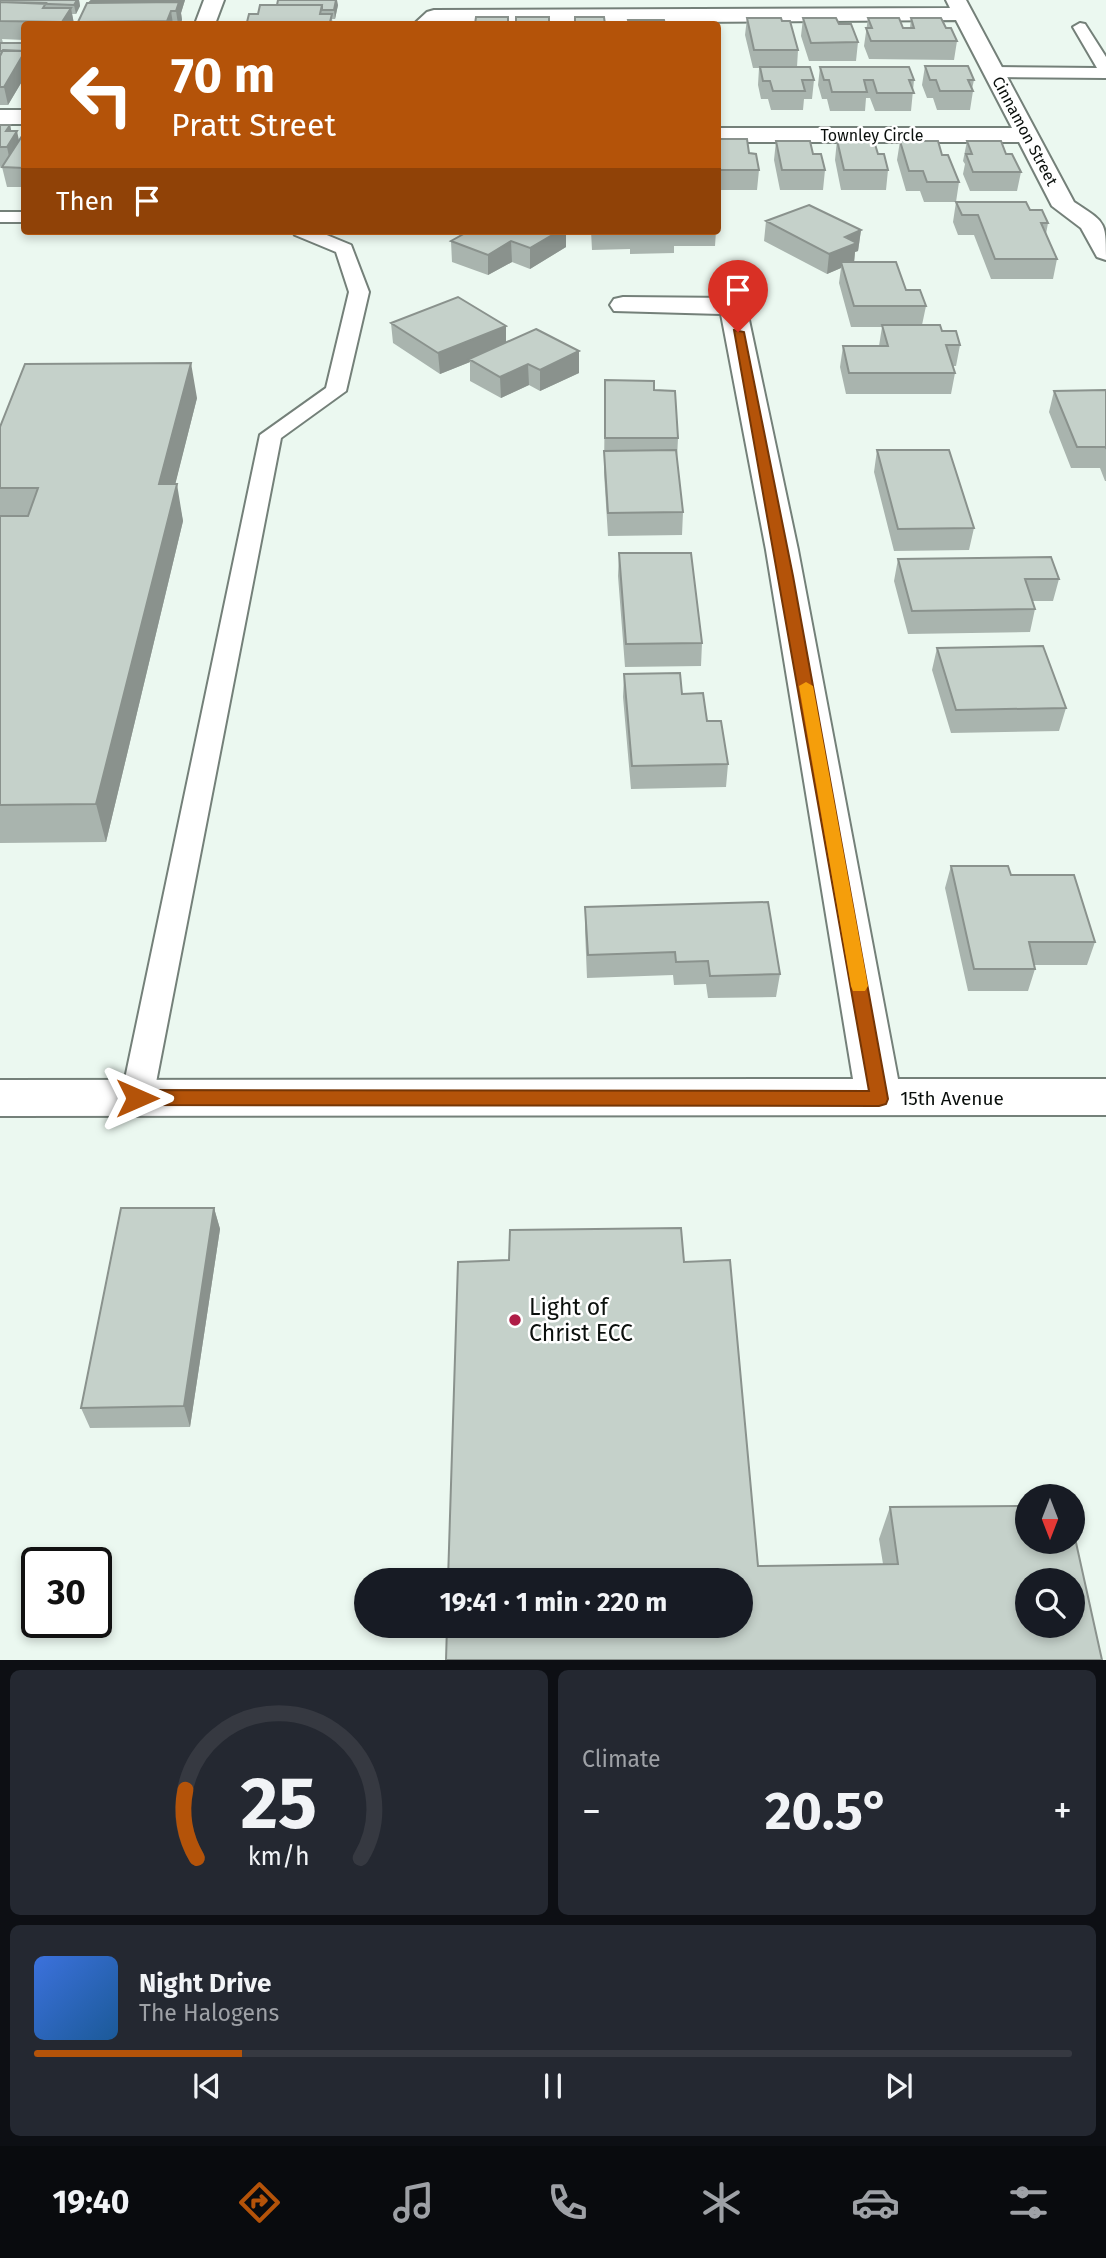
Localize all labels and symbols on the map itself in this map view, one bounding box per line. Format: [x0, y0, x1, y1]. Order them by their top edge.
street label: Cinnamon Street [988, 73, 1062, 189]
street label: Townley Circle [820, 126, 924, 145]
pin [708, 260, 768, 332]
position arrow [100, 1061, 174, 1135]
street label: 15th Avenue [900, 1087, 1004, 1110]
place label: Light of Christ ECC [529, 1293, 633, 1347]
marker: Light of Christ ECC [507, 1312, 523, 1328]
north arrow [1015, 1484, 1085, 1554]
speed limit sign: 30 [21, 1547, 112, 1638]

